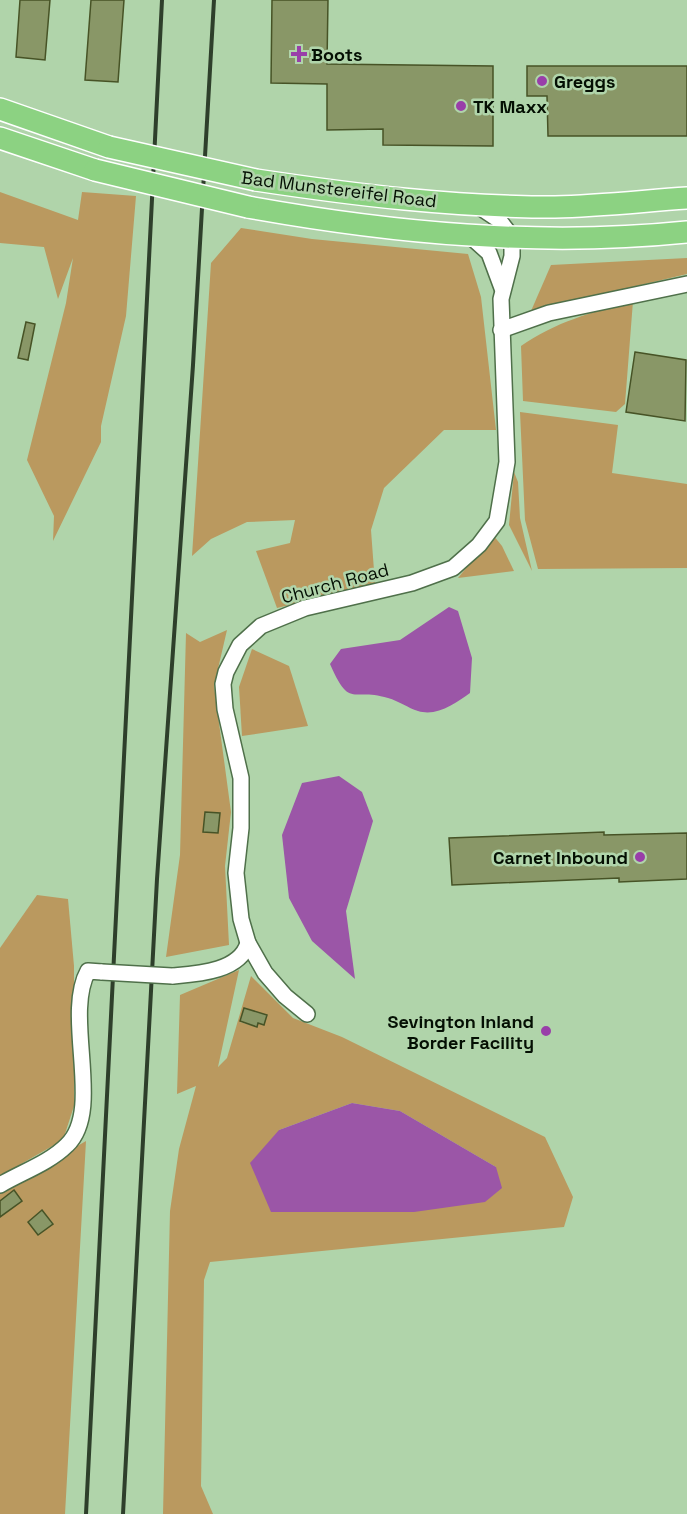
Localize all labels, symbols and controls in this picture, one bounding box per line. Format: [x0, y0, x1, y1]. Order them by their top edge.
place label: Boots [311, 43, 362, 66]
marker: Boots [292, 47, 306, 61]
place label: Greggs [554, 70, 616, 93]
marker: Greggs [535, 74, 549, 88]
place label: TK Maxx [473, 95, 547, 118]
marker: TK Maxx [454, 99, 468, 113]
street label: Bad Munstereifel Road [240, 166, 438, 212]
street label: Church Road [279, 558, 391, 608]
place label: Carnet Inbound [493, 846, 628, 869]
marker: Carnet Inbound [633, 850, 647, 864]
place label: Sevington Inland Border Facility [388, 1010, 534, 1054]
marker: Sevington Inland Border Facility [539, 1024, 553, 1038]

